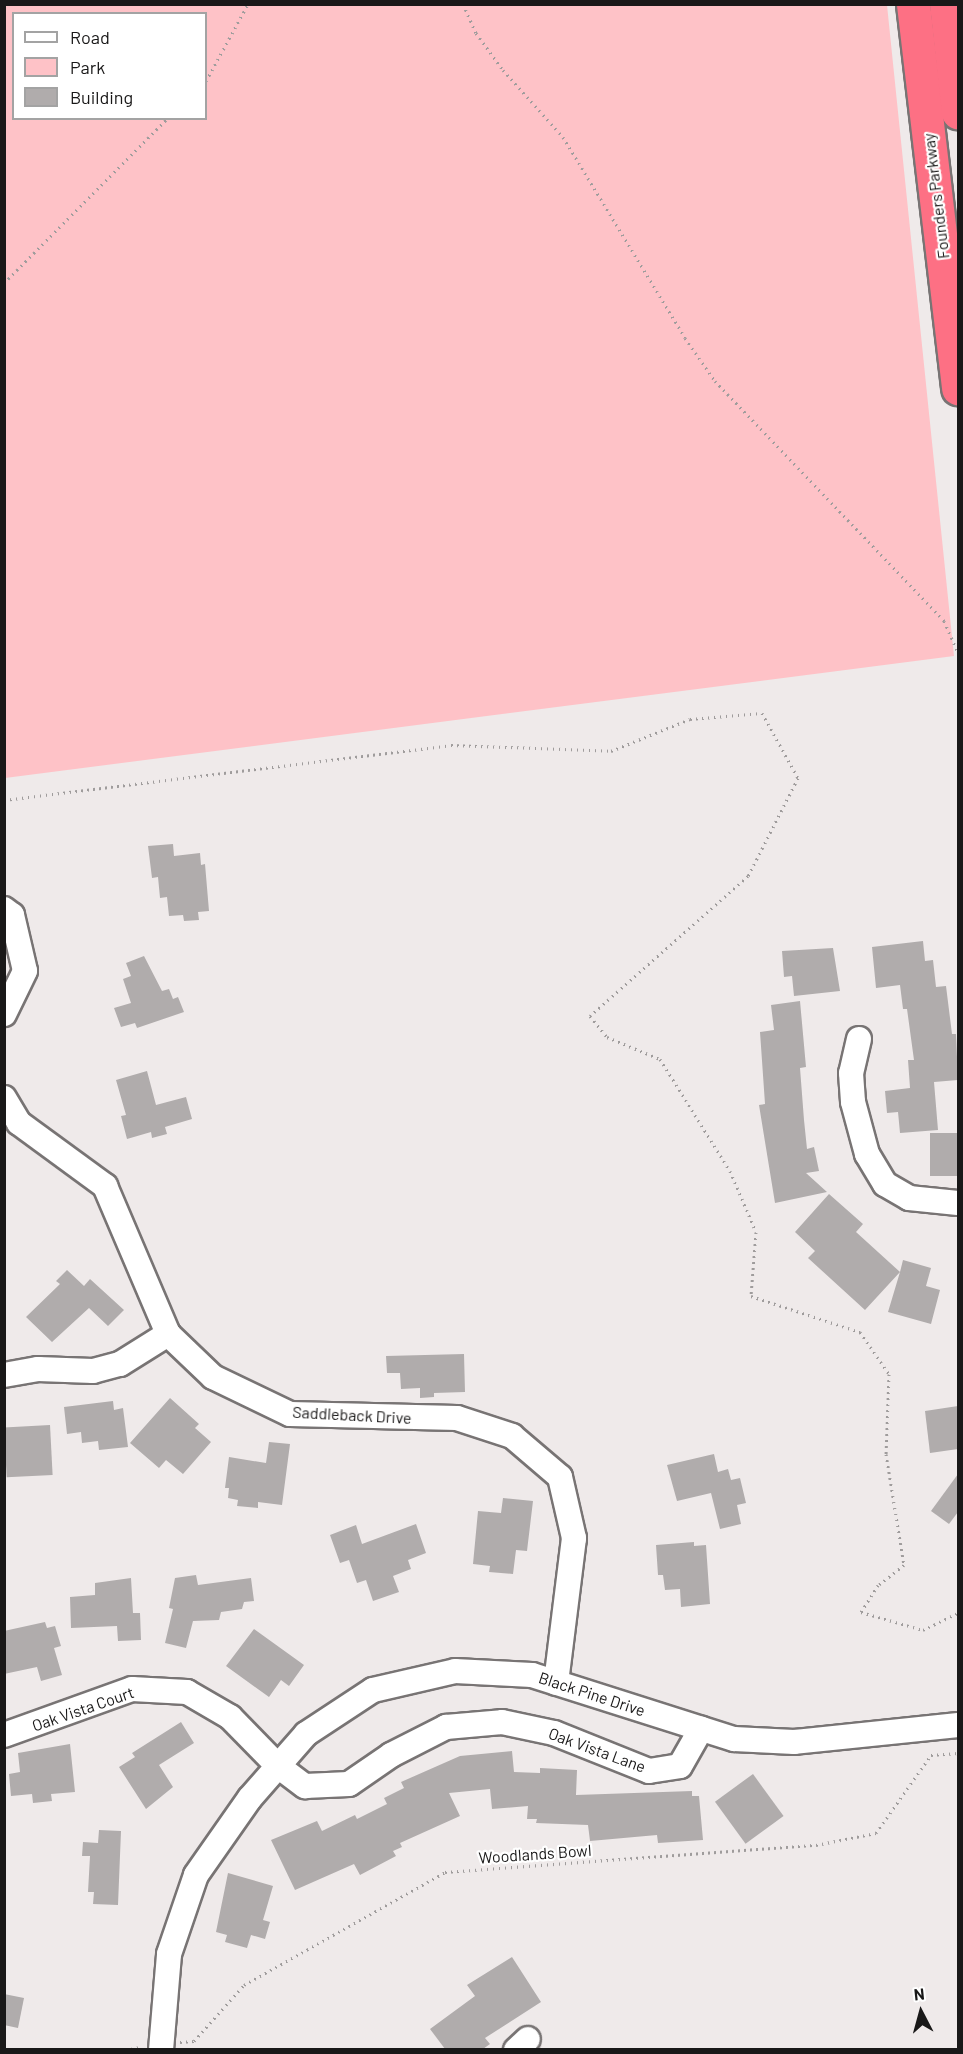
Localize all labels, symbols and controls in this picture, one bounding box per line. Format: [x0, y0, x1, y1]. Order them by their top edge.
legend [12, 12, 207, 120]
text: Road [70, 26, 110, 48]
text: Park [70, 56, 105, 78]
text: Building [70, 86, 133, 108]
street label: Founders Parkway [919, 132, 953, 260]
street label: Saddleback Drive [292, 1402, 412, 1428]
street label: Black Pine Drive [536, 1668, 648, 1720]
street label: Oak Vista Court [30, 1683, 136, 1735]
street label: Oak Vista Lane [546, 1724, 648, 1776]
street label: Woodlands Bowl [478, 1840, 592, 1868]
north arrow [891, 1982, 951, 2042]
text: N [913, 1984, 925, 2004]

